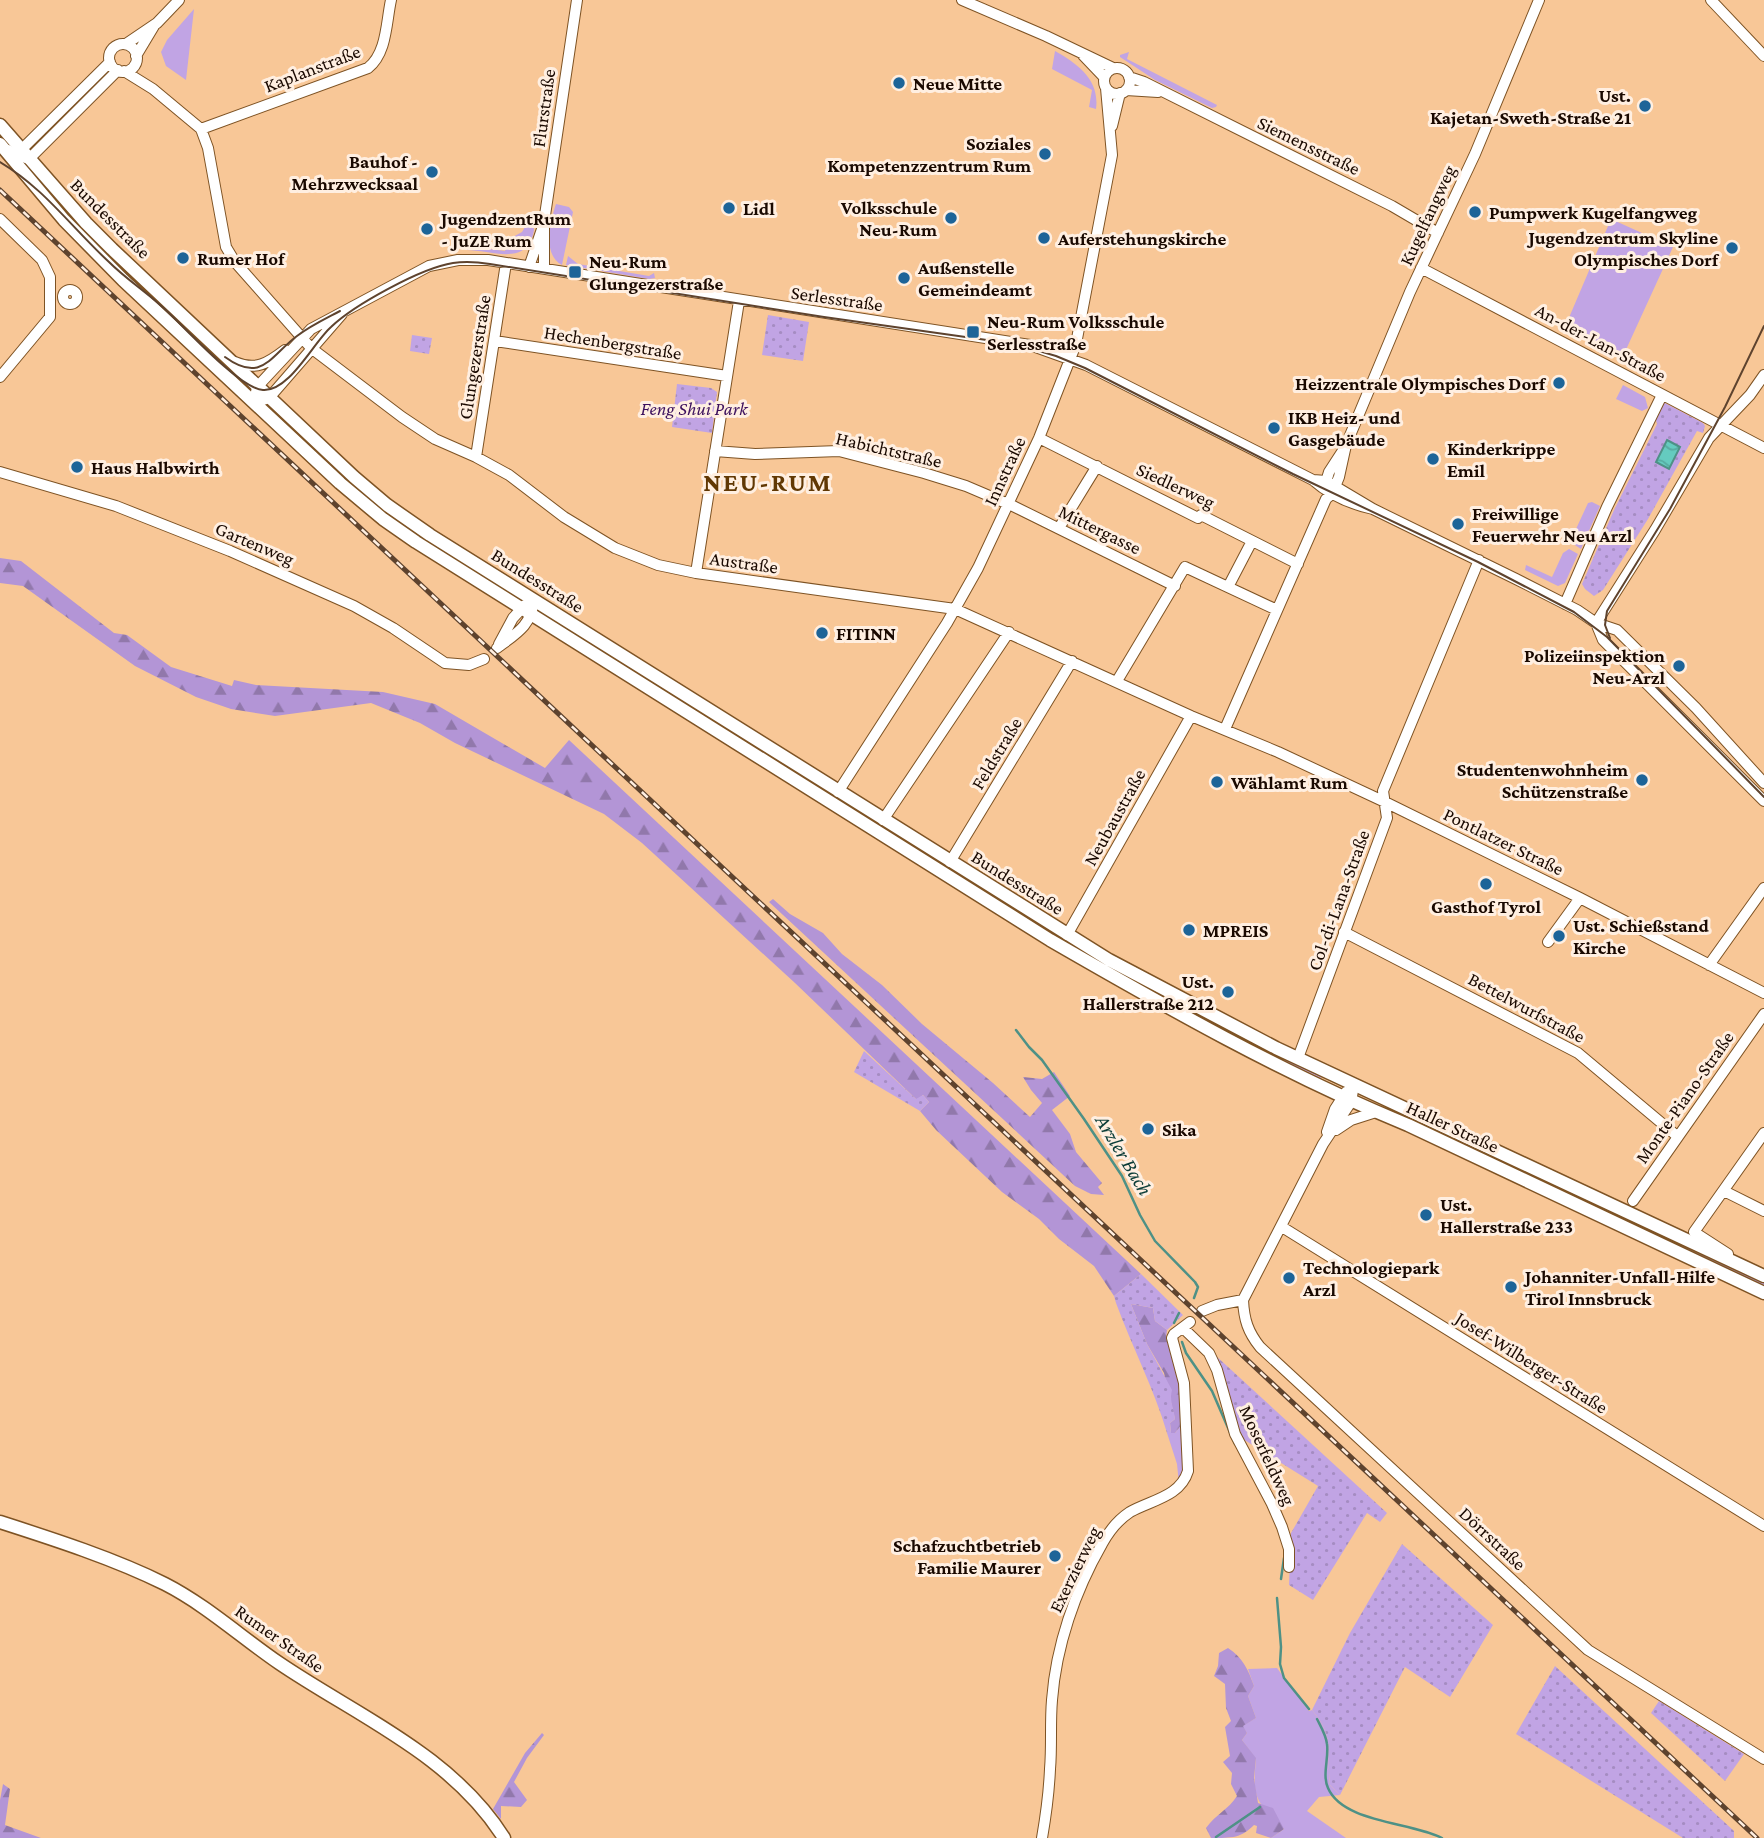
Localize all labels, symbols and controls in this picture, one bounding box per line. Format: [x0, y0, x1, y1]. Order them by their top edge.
street label: Kaplanstraße [261, 41, 363, 96]
street label: Flurstraße [528, 68, 559, 149]
place label: Neue Mitte [913, 73, 1002, 94]
marker: Neue Mitte [891, 75, 907, 91]
place label: Ust. Kajetan-Sweth-Straße 21 [1430, 85, 1631, 129]
marker: Ust. Kajetan-Sweth-Straße 21 [1637, 98, 1653, 114]
street label: Siemensstraße [1254, 112, 1363, 179]
place label: Soziales Kompetenzzentrum Rum [827, 133, 1031, 176]
marker: Soziales Kompetenzzentrum Rum [1037, 146, 1053, 162]
place label: Bauhof - Mehrzwecksaal [292, 151, 418, 194]
street label: Kugelfangweg [1395, 162, 1460, 269]
marker: Bauhof - Mehrzwecksaal [424, 164, 440, 180]
street label: Bundesstraße [66, 174, 155, 263]
place label: Volksschule Neu-Rum [840, 197, 937, 240]
place label: Lidl [743, 198, 775, 219]
marker: Lidl [721, 200, 737, 216]
place label: Pumpwerk Kugelfangweg [1489, 202, 1698, 223]
marker: Pumpwerk Kugelfangweg [1467, 204, 1483, 220]
place label: JugendzentRum - JuZE Rum [439, 208, 571, 251]
marker: Volksschule Neu-Rum [943, 210, 959, 226]
marker: JugendzentRum - JuZE Rum [419, 221, 435, 237]
place label: Jugendzentrum Skyline Olympisches Dorf [1527, 227, 1720, 270]
place label: Auferstehungskirche [1057, 228, 1226, 249]
marker: Auferstehungskirche [1036, 230, 1052, 246]
marker: Jugendzentrum Skyline Olympisches Dorf [1724, 240, 1740, 256]
place label: Rumer Hof [197, 248, 286, 269]
marker: Rumer Hof [175, 250, 191, 266]
place label: Neu-Rum Glungezerstraße [589, 251, 723, 294]
place label: Außenstelle Gemeindeamt [917, 257, 1032, 300]
marker: Neu-Rum Glungezerstraße [567, 264, 583, 280]
marker: Außenstelle Gemeindeamt [896, 270, 912, 286]
street label: Serlesstraße [790, 282, 884, 315]
street label: Glungezerstraße [454, 293, 495, 421]
street label: An-der-Lan-Straße [1532, 299, 1670, 386]
place label: Neu-Rum Volksschule Serlesstraße [987, 311, 1165, 354]
street label: Hechenbergstraße [543, 321, 683, 364]
marker: Neu-Rum Volksschule Serlesstraße [965, 324, 981, 340]
place label: Heizzentrale Olympisches Dorf [1295, 373, 1547, 394]
marker: Heizzentrale Olympisches Dorf [1551, 375, 1567, 391]
park label: Feng Shui Park [641, 398, 748, 419]
place label: IKB Heiz- und Gasgebäude [1288, 407, 1401, 450]
marker: IKB Heiz- und Gasgebäude [1266, 420, 1282, 436]
street label: Habichtstraße [834, 427, 944, 472]
street label: Innstraße [979, 433, 1030, 509]
place label: Kinderkrippe Emil [1447, 438, 1556, 481]
marker: Kinderkrippe Emil [1425, 451, 1441, 467]
place label: Haus Halbwirth [91, 457, 220, 478]
street label: Siedlerweg [1133, 458, 1218, 513]
marker: Haus Halbwirth [69, 459, 85, 475]
district label: NEU-RUM [703, 468, 833, 497]
street label: Mittergasse [1055, 500, 1144, 558]
place label: Freiwillige Feuerwehr Neu Arzl [1472, 503, 1633, 546]
marker: Freiwillige Feuerwehr Neu Arzl [1450, 516, 1466, 532]
street label: Gartenweg [212, 517, 297, 569]
street label: Bundesstraße [488, 544, 588, 617]
street label: Austraße [709, 547, 779, 578]
place label: FITINN [836, 623, 896, 644]
marker: FITINN [814, 625, 830, 641]
place label: Polizeiinspektion Neu-Arzl [1524, 645, 1665, 688]
marker: Polizeiinspektion Neu-Arzl [1671, 658, 1687, 674]
street label: Feldstraße [967, 714, 1026, 793]
place label: Studentenwohnheim Schützenstraße [1457, 759, 1628, 802]
street label: Neubaustraße [1079, 765, 1150, 869]
place label: Wählamt Rum [1230, 772, 1348, 793]
marker: Studentenwohnheim Schützenstraße [1634, 772, 1650, 788]
marker: Wählamt Rum [1209, 774, 1225, 790]
street label: Pontlatzer Straße [1440, 803, 1567, 880]
street label: Col-di-Lana-Straße [1303, 827, 1374, 973]
street label: Bundesstraße [968, 846, 1068, 919]
marker: Gasthof Tyrol [1478, 876, 1494, 892]
place label: Gasthof Tyrol [1431, 896, 1541, 917]
place label: Ust. Schießstand Kirche [1573, 915, 1710, 958]
place label: MPREIS [1203, 920, 1268, 941]
marker: MPREIS [1181, 922, 1197, 938]
marker: Ust. Schießstand Kirche [1551, 928, 1567, 944]
street label: Bettelwurfstraße [1465, 968, 1589, 1047]
place label: Ust. Hallerstraße 212 [1083, 971, 1214, 1014]
marker: Ust. Hallerstraße 212 [1220, 984, 1236, 1000]
street label: Monte-Piano-Straße [1631, 1027, 1738, 1167]
street label: Haller Straße [1403, 1096, 1502, 1157]
water label: Arzler Bach [1090, 1109, 1158, 1200]
place label: Sika [1162, 1119, 1197, 1140]
marker: Sika [1140, 1121, 1156, 1137]
place label: Ust. Hallerstraße 233 [1440, 1194, 1573, 1237]
marker: Ust. Hallerstraße 233 [1418, 1207, 1434, 1223]
place label: Technologiepark Arzl [1302, 1257, 1440, 1300]
place label: Johanniter-Unfall-Hilfe Tirol Innsbruck [1523, 1266, 1715, 1309]
marker: Technologiepark Arzl [1281, 1270, 1297, 1286]
marker: Johanniter-Unfall-Hilfe Tirol Innsbruck [1503, 1279, 1519, 1295]
street label: Josef-Wilberger-Straße [1450, 1306, 1612, 1418]
street label: Moserfeldweg [1235, 1402, 1300, 1509]
street label: Dörrstraße [1455, 1502, 1530, 1574]
street label: Exerzierweg [1045, 1523, 1104, 1616]
place label: Schafzuchtbetrieb Familie Maurer [893, 1535, 1041, 1578]
marker: Schafzuchtbetrieb Familie Maurer [1047, 1548, 1063, 1564]
street label: Rumer Straße [231, 1600, 328, 1677]

